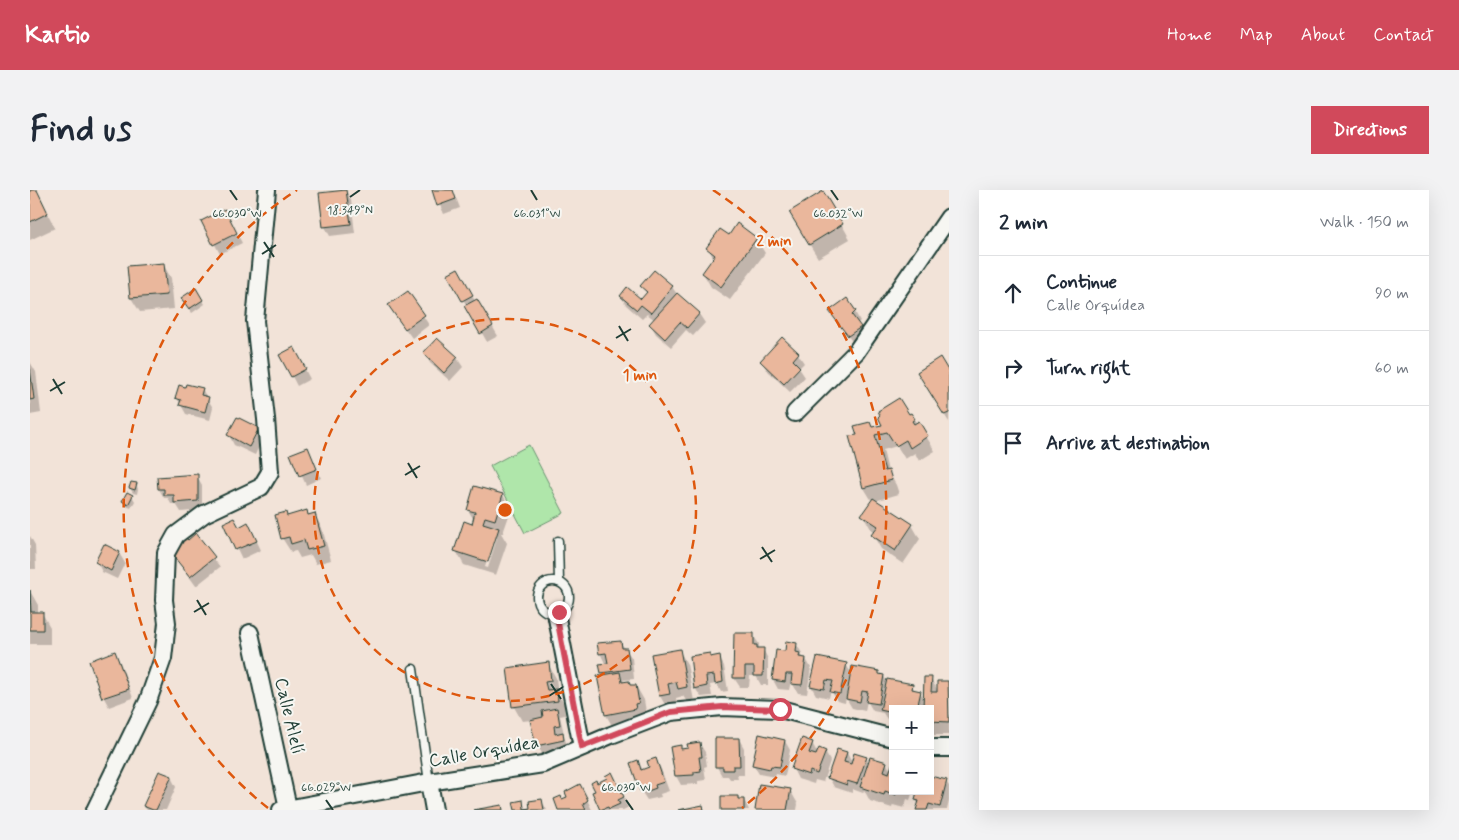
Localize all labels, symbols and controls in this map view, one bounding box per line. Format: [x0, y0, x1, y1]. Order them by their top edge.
text: Kartio [25, 20, 90, 51]
text: Home [1167, 23, 1212, 47]
text: Map [1240, 23, 1273, 47]
text: About [1301, 23, 1345, 47]
text: Contact [1373, 23, 1434, 47]
button: Directions [1311, 106, 1429, 154]
text: Find us [30, 107, 132, 153]
text: 18.349°N [327, 203, 373, 219]
text: 66.030°W [212, 206, 262, 222]
text: 66.031°W [514, 206, 561, 222]
text: 66.032°W [813, 206, 863, 222]
text: 2 min [999, 209, 1048, 237]
text: Walk · 150 m [1320, 212, 1409, 233]
text: 2 min [756, 232, 792, 252]
text: Continue [1046, 270, 1117, 295]
icon: ahead [999, 279, 1027, 307]
text: 90 m [1375, 283, 1409, 304]
text: Calle Orquídea [1046, 295, 1145, 316]
icon: right [999, 354, 1027, 382]
text: Turn right [1046, 356, 1130, 381]
text: 60 m [1375, 358, 1409, 379]
text: 1 min [623, 366, 657, 386]
icon: arrive [999, 429, 1027, 457]
text: Arrive at destination [1046, 431, 1210, 456]
centre of rings [496, 501, 514, 519]
route end [548, 601, 571, 624]
street label: Calle Alelí [269, 675, 309, 757]
route start [769, 698, 792, 721]
map controls [889, 705, 934, 795]
button: + [889, 705, 934, 750]
street label: Calle Orquídea [427, 731, 541, 773]
button: − [889, 750, 934, 795]
text: 66.029°W [301, 780, 351, 796]
text: 66.030°W [601, 780, 651, 796]

